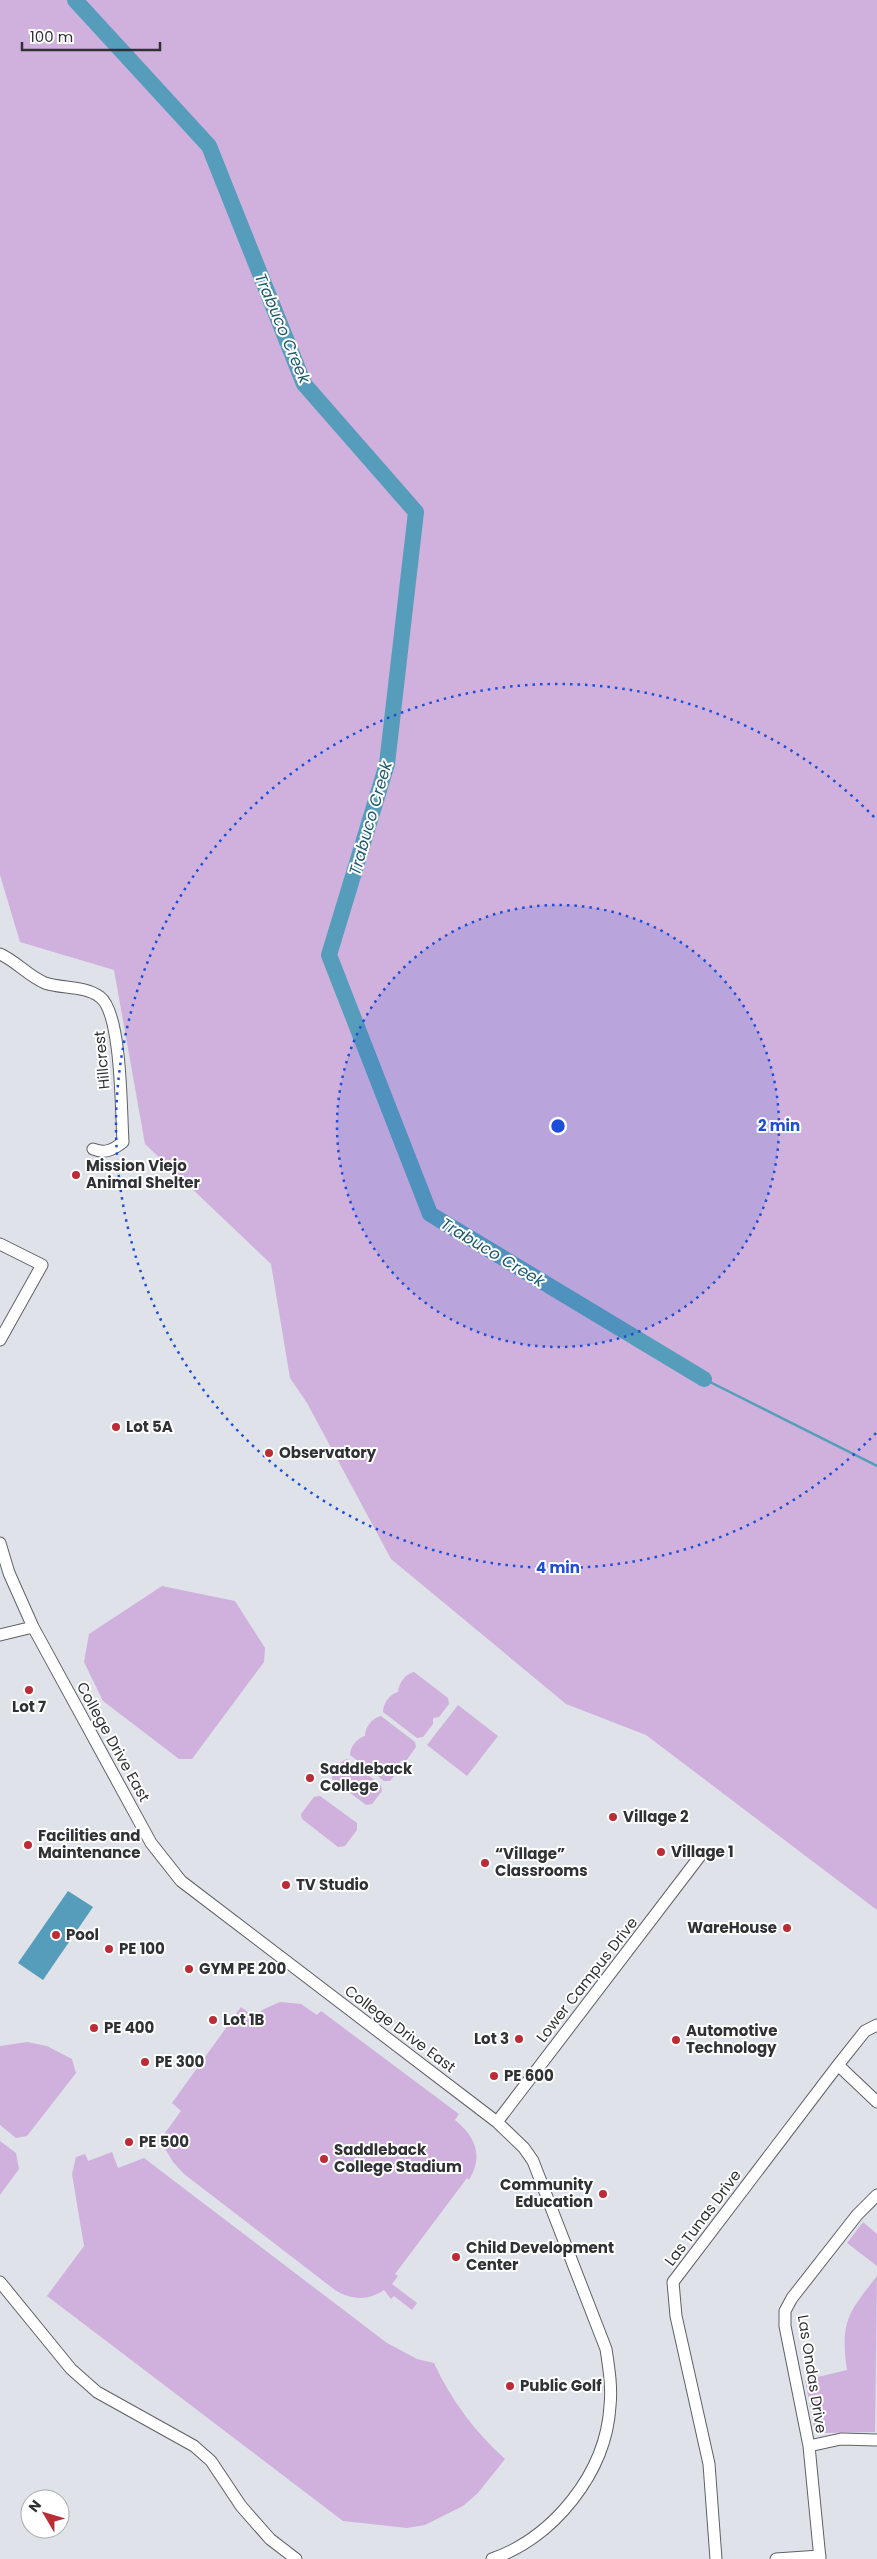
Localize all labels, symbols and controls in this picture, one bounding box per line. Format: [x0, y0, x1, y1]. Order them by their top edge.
scale bar [22, 20, 160, 52]
text: 100 m [30, 26, 73, 47]
water label: Trabuco Creek [249, 270, 316, 388]
water label: Trabuco Creek [343, 758, 398, 878]
street label: Hillcrest [88, 1030, 115, 1090]
text: 2 min [758, 1115, 800, 1136]
centre of rings [549, 1117, 567, 1135]
place label: Mission Viejo Animal Shelter [86, 1155, 201, 1193]
marker: Mission Viejo Animal Shelter [70, 1169, 82, 1181]
water label: Trabuco Creek [436, 1212, 550, 1293]
place label: Lot 5A [126, 1416, 173, 1437]
marker: Lot 5A [110, 1421, 122, 1433]
place label: Observatory [279, 1442, 377, 1463]
marker: Observatory [263, 1447, 275, 1459]
text: 4 min [536, 1557, 580, 1578]
street label: College Drive East [72, 1678, 155, 1805]
marker: Lot 7 [23, 1684, 35, 1696]
place label: Lot 7 [12, 1696, 46, 1717]
place label: Saddleback College [320, 1758, 413, 1796]
marker: Saddleback College [304, 1772, 316, 1784]
place label: Village 2 [623, 1806, 689, 1827]
marker: Village 2 [607, 1811, 619, 1823]
place label: Facilities and Maintenance [38, 1825, 141, 1863]
marker: Facilities and Maintenance [22, 1839, 34, 1851]
place label: Village 1 [671, 1841, 734, 1862]
place label: “Village” Classrooms [495, 1843, 588, 1881]
marker: Village 1 [655, 1846, 667, 1858]
marker: “Village” Classrooms [479, 1857, 491, 1869]
place label: TV Studio [296, 1874, 369, 1895]
marker: TV Studio [280, 1879, 292, 1891]
street label: Lower Campus Drive [531, 1913, 642, 2047]
place label: WareHouse [687, 1917, 777, 1938]
marker: WareHouse [781, 1922, 793, 1934]
place label: Pool [66, 1924, 99, 1945]
marker: Pool [50, 1929, 62, 1941]
place label: PE 100 [119, 1938, 165, 1959]
marker: PE 100 [103, 1943, 115, 1955]
place label: GYM PE 200 [199, 1958, 286, 1979]
marker: GYM PE 200 [183, 1963, 195, 1975]
street label: College Drive East [340, 1980, 460, 2077]
place label: Lot 1B [223, 2009, 265, 2030]
marker: Lot 1B [207, 2014, 219, 2026]
place label: PE 400 [104, 2017, 155, 2038]
place label: Automotive Technology [686, 2020, 777, 2058]
marker: PE 400 [88, 2022, 100, 2034]
place label: Lot 3 [474, 2028, 509, 2049]
marker: Lot 3 [513, 2033, 525, 2045]
marker: Automotive Technology [670, 2034, 682, 2046]
place label: PE 300 [155, 2051, 205, 2072]
marker: PE 300 [139, 2056, 151, 2068]
place label: PE 600 [504, 2065, 554, 2086]
marker: PE 600 [488, 2070, 500, 2082]
place label: PE 500 [139, 2131, 189, 2152]
marker: PE 500 [123, 2136, 135, 2148]
place label: Saddleback College Stadium [334, 2139, 462, 2177]
marker: Saddleback College Stadium [318, 2153, 330, 2165]
street label: Las Tunas Drive [660, 2165, 746, 2270]
place label: Community Education [500, 2174, 594, 2212]
marker: Community Education [597, 2188, 609, 2200]
place label: Child Development Center [466, 2237, 614, 2275]
marker: Child Development Center [450, 2251, 462, 2263]
street label: Las Ondas Drive [793, 2313, 832, 2435]
place label: Public Golf [520, 2375, 602, 2396]
marker: Public Golf [504, 2380, 516, 2392]
north arrow [20, 2489, 70, 2539]
text: N [24, 2496, 46, 2516]

